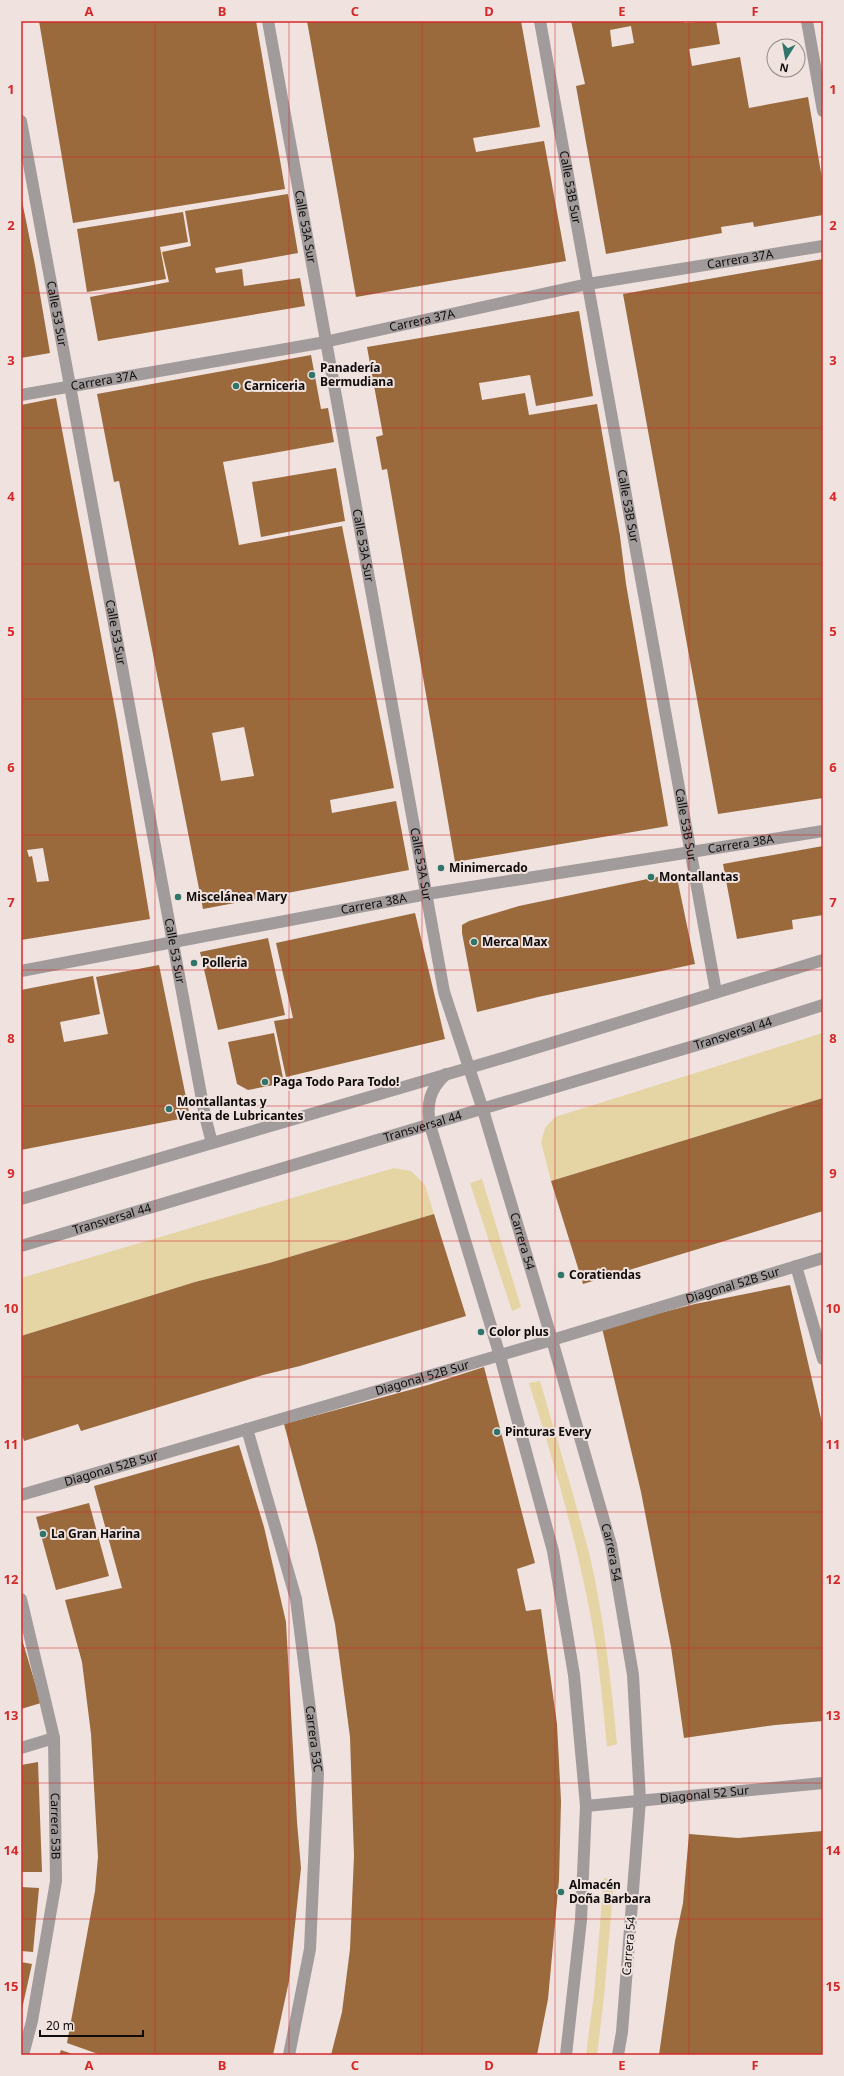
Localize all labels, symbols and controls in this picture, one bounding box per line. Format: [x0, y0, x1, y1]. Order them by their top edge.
text: A [85, 2, 94, 20]
text: B [218, 2, 226, 20]
text: C [351, 2, 359, 20]
text: D [484, 2, 494, 20]
text: E [618, 2, 626, 20]
text: F [751, 2, 759, 20]
north arrow [766, 38, 806, 78]
text: N [778, 60, 790, 77]
text: 1 [7, 80, 15, 98]
text: 1 [829, 80, 837, 98]
street label: Calle 53B Sur [556, 149, 586, 225]
street label: Calle 53A Sur [291, 189, 321, 265]
text: 2 [7, 216, 15, 234]
text: 2 [829, 216, 837, 234]
street label: Carrera 37A [706, 245, 775, 273]
street label: Calle 53 Sur [43, 279, 72, 348]
street label: Carrera 37A [388, 304, 457, 336]
text: 3 [7, 351, 15, 369]
text: 3 [829, 351, 837, 369]
place label: Panadería Bermudiana [320, 359, 393, 390]
street label: Carrera 37A [69, 366, 138, 394]
marker: Panadería Bermudiana [307, 370, 317, 380]
place label: Carniceria [244, 377, 305, 394]
marker: Carniceria [231, 381, 241, 391]
street label: Calle 53B Sur [613, 468, 643, 544]
text: 4 [7, 487, 15, 505]
text: 4 [829, 487, 837, 505]
street label: Calle 53A Sur [349, 507, 379, 583]
street label: Calle 53 Sur [102, 598, 130, 666]
text: 5 [7, 622, 15, 640]
text: 5 [829, 622, 837, 640]
text: 6 [7, 758, 15, 776]
text: 6 [829, 758, 837, 776]
street label: Calle 53B Sur [671, 787, 701, 863]
street label: Calle 53A Sur [406, 826, 436, 902]
street label: Carrera 38A [706, 830, 775, 857]
place label: Minimercado [449, 859, 528, 876]
marker: Minimercado [436, 863, 446, 873]
place label: Montallantas [659, 868, 739, 885]
marker: Montallantas [646, 872, 656, 882]
place label: Miscelánea Mary [186, 888, 287, 905]
street label: Carrera 38A [339, 889, 408, 918]
marker: Miscelánea Mary [173, 892, 183, 902]
text: 7 [7, 893, 15, 911]
text: 7 [829, 893, 837, 911]
street label: Calle 53 Sur [161, 917, 189, 985]
place label: Merca Max [482, 933, 548, 950]
marker: Merca Max [469, 937, 479, 947]
place label: Polleria [202, 954, 247, 971]
marker: Polleria [189, 958, 199, 968]
street label: Transversal 44 [692, 1013, 774, 1053]
text: 8 [7, 1029, 15, 1047]
text: 8 [829, 1029, 837, 1047]
place label: Paga Todo Para Todo! [273, 1073, 399, 1090]
marker: Paga Todo Para Todo! [260, 1077, 270, 1087]
place label: Montallantas y Venta de Lubricantes [177, 1093, 304, 1124]
marker: Montallantas y Venta de Lubricantes [164, 1104, 174, 1114]
street label: Transversal 44 [381, 1106, 464, 1146]
text: 9 [7, 1164, 15, 1182]
text: 9 [829, 1164, 837, 1182]
street label: Transversal 44 [71, 1199, 153, 1238]
street label: Carrera 54 [506, 1210, 539, 1272]
street label: Diagonal 52B Sur [684, 1263, 782, 1307]
place label: Coratiendas [569, 1266, 641, 1283]
marker: Coratiendas [556, 1270, 566, 1280]
text: 10 [4, 1299, 18, 1317]
text: 10 [826, 1299, 840, 1317]
place label: Color plus [489, 1323, 549, 1340]
marker: Color plus [476, 1327, 486, 1337]
street label: Diagonal 52B Sur [373, 1356, 471, 1399]
place label: Pinturas Every [505, 1423, 591, 1440]
marker: Pinturas Every [492, 1427, 502, 1437]
text: 11 [4, 1435, 18, 1453]
text: 11 [826, 1435, 840, 1453]
street label: Diagonal 52B Sur [62, 1446, 160, 1490]
street label: Carrera 54 [597, 1521, 626, 1583]
place label: La Gran Harina [51, 1525, 140, 1542]
marker: La Gran Harina [38, 1529, 48, 1539]
text: 12 [4, 1570, 18, 1588]
text: 12 [826, 1570, 840, 1588]
street label: Carrera 53C [302, 1705, 327, 1773]
text: 13 [4, 1706, 18, 1724]
text: 13 [826, 1706, 840, 1724]
street label: Diagonal 52 Sur [659, 1781, 750, 1807]
street label: Carrera 53B [47, 1793, 65, 1860]
text: 14 [4, 1841, 19, 1859]
text: 14 [826, 1841, 841, 1859]
place label: Almacén Doña Barbara [569, 1876, 651, 1907]
marker: Almacén Doña Barbara [556, 1887, 566, 1897]
street label: Carrera 54 [617, 1916, 640, 1976]
text: 15 [4, 1977, 18, 1995]
text: 15 [826, 1977, 840, 1995]
scale bar [40, 2012, 143, 2038]
text: 20 m [46, 2017, 74, 2034]
text: A [85, 2056, 94, 2074]
text: B [218, 2056, 226, 2074]
text: C [351, 2056, 359, 2074]
text: D [484, 2056, 494, 2074]
text: E [618, 2056, 626, 2074]
text: F [751, 2056, 759, 2074]

